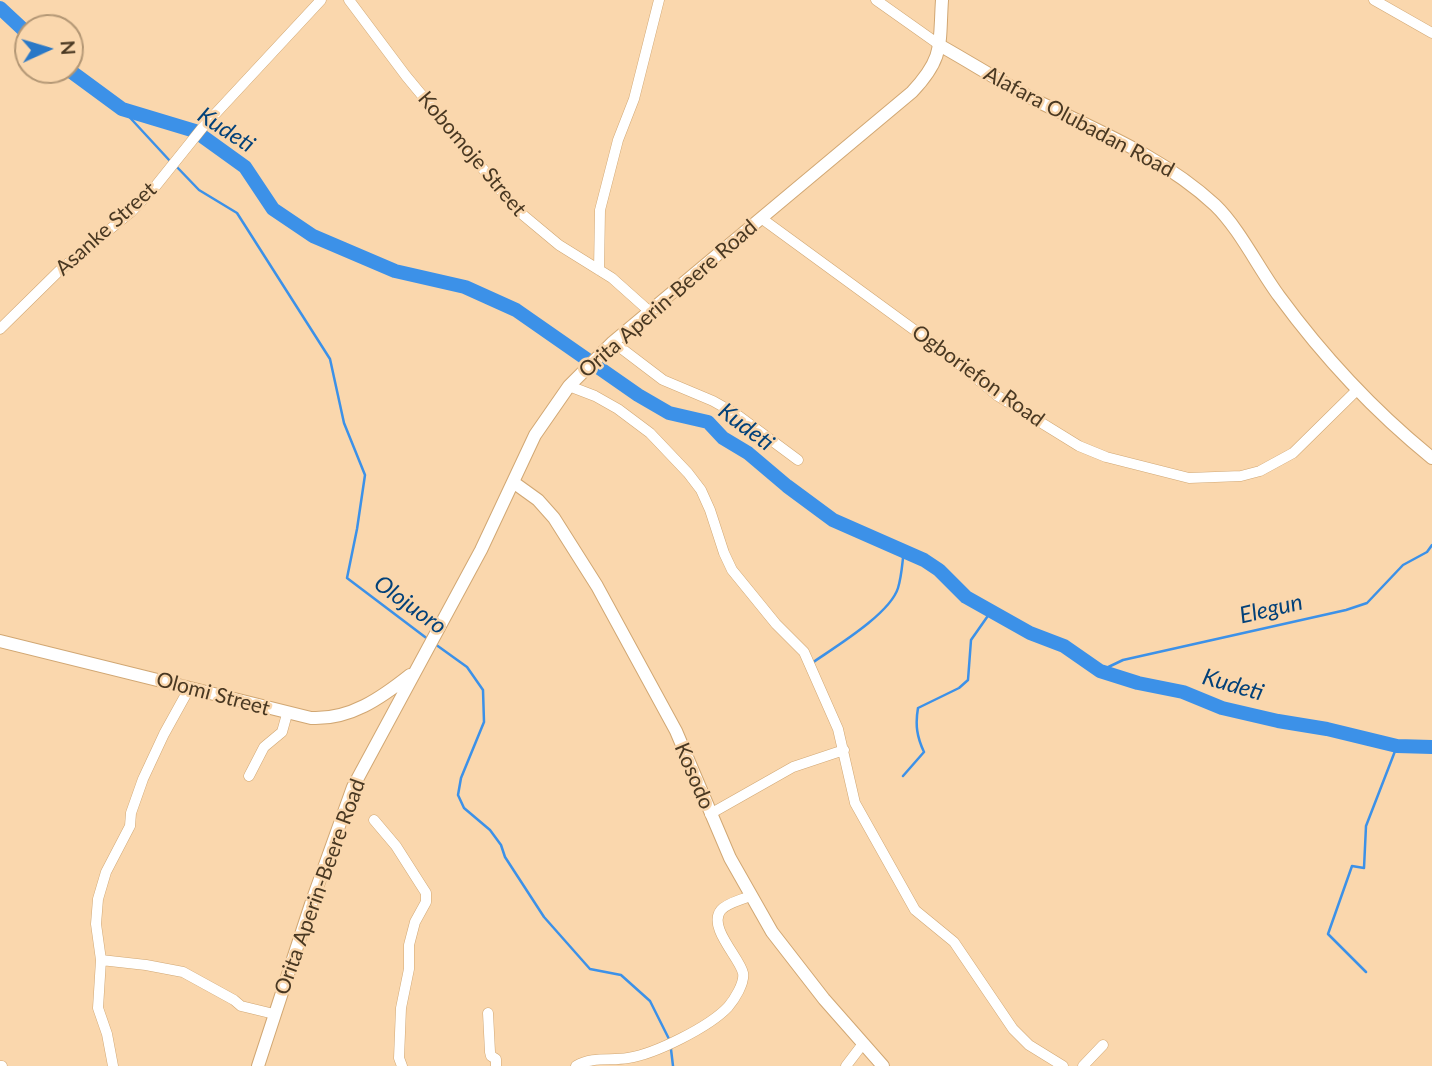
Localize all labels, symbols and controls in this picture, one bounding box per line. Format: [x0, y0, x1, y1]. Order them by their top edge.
north arrow [14, 14, 84, 84]
text: N [56, 40, 80, 56]
street label: Alafara Olubadan Road [980, 61, 1178, 183]
street label: Kobomoje Street [413, 87, 531, 221]
water label: Kudeti [192, 102, 260, 158]
street label: Asanke Street [50, 177, 162, 281]
street label: Orita Aperin-Beere Road [574, 215, 762, 383]
street label: Ogboriefon Road [907, 320, 1049, 432]
water label: Kudeti [713, 397, 779, 457]
water label: Olojuoro [368, 569, 452, 641]
water label: Elegun [1237, 588, 1305, 630]
water label: Kudeti [1199, 663, 1267, 707]
street label: Olomi Street [153, 667, 273, 721]
street label: Kosodo [669, 739, 719, 813]
street label: Orita Aperin-Beere Road [269, 776, 371, 998]

